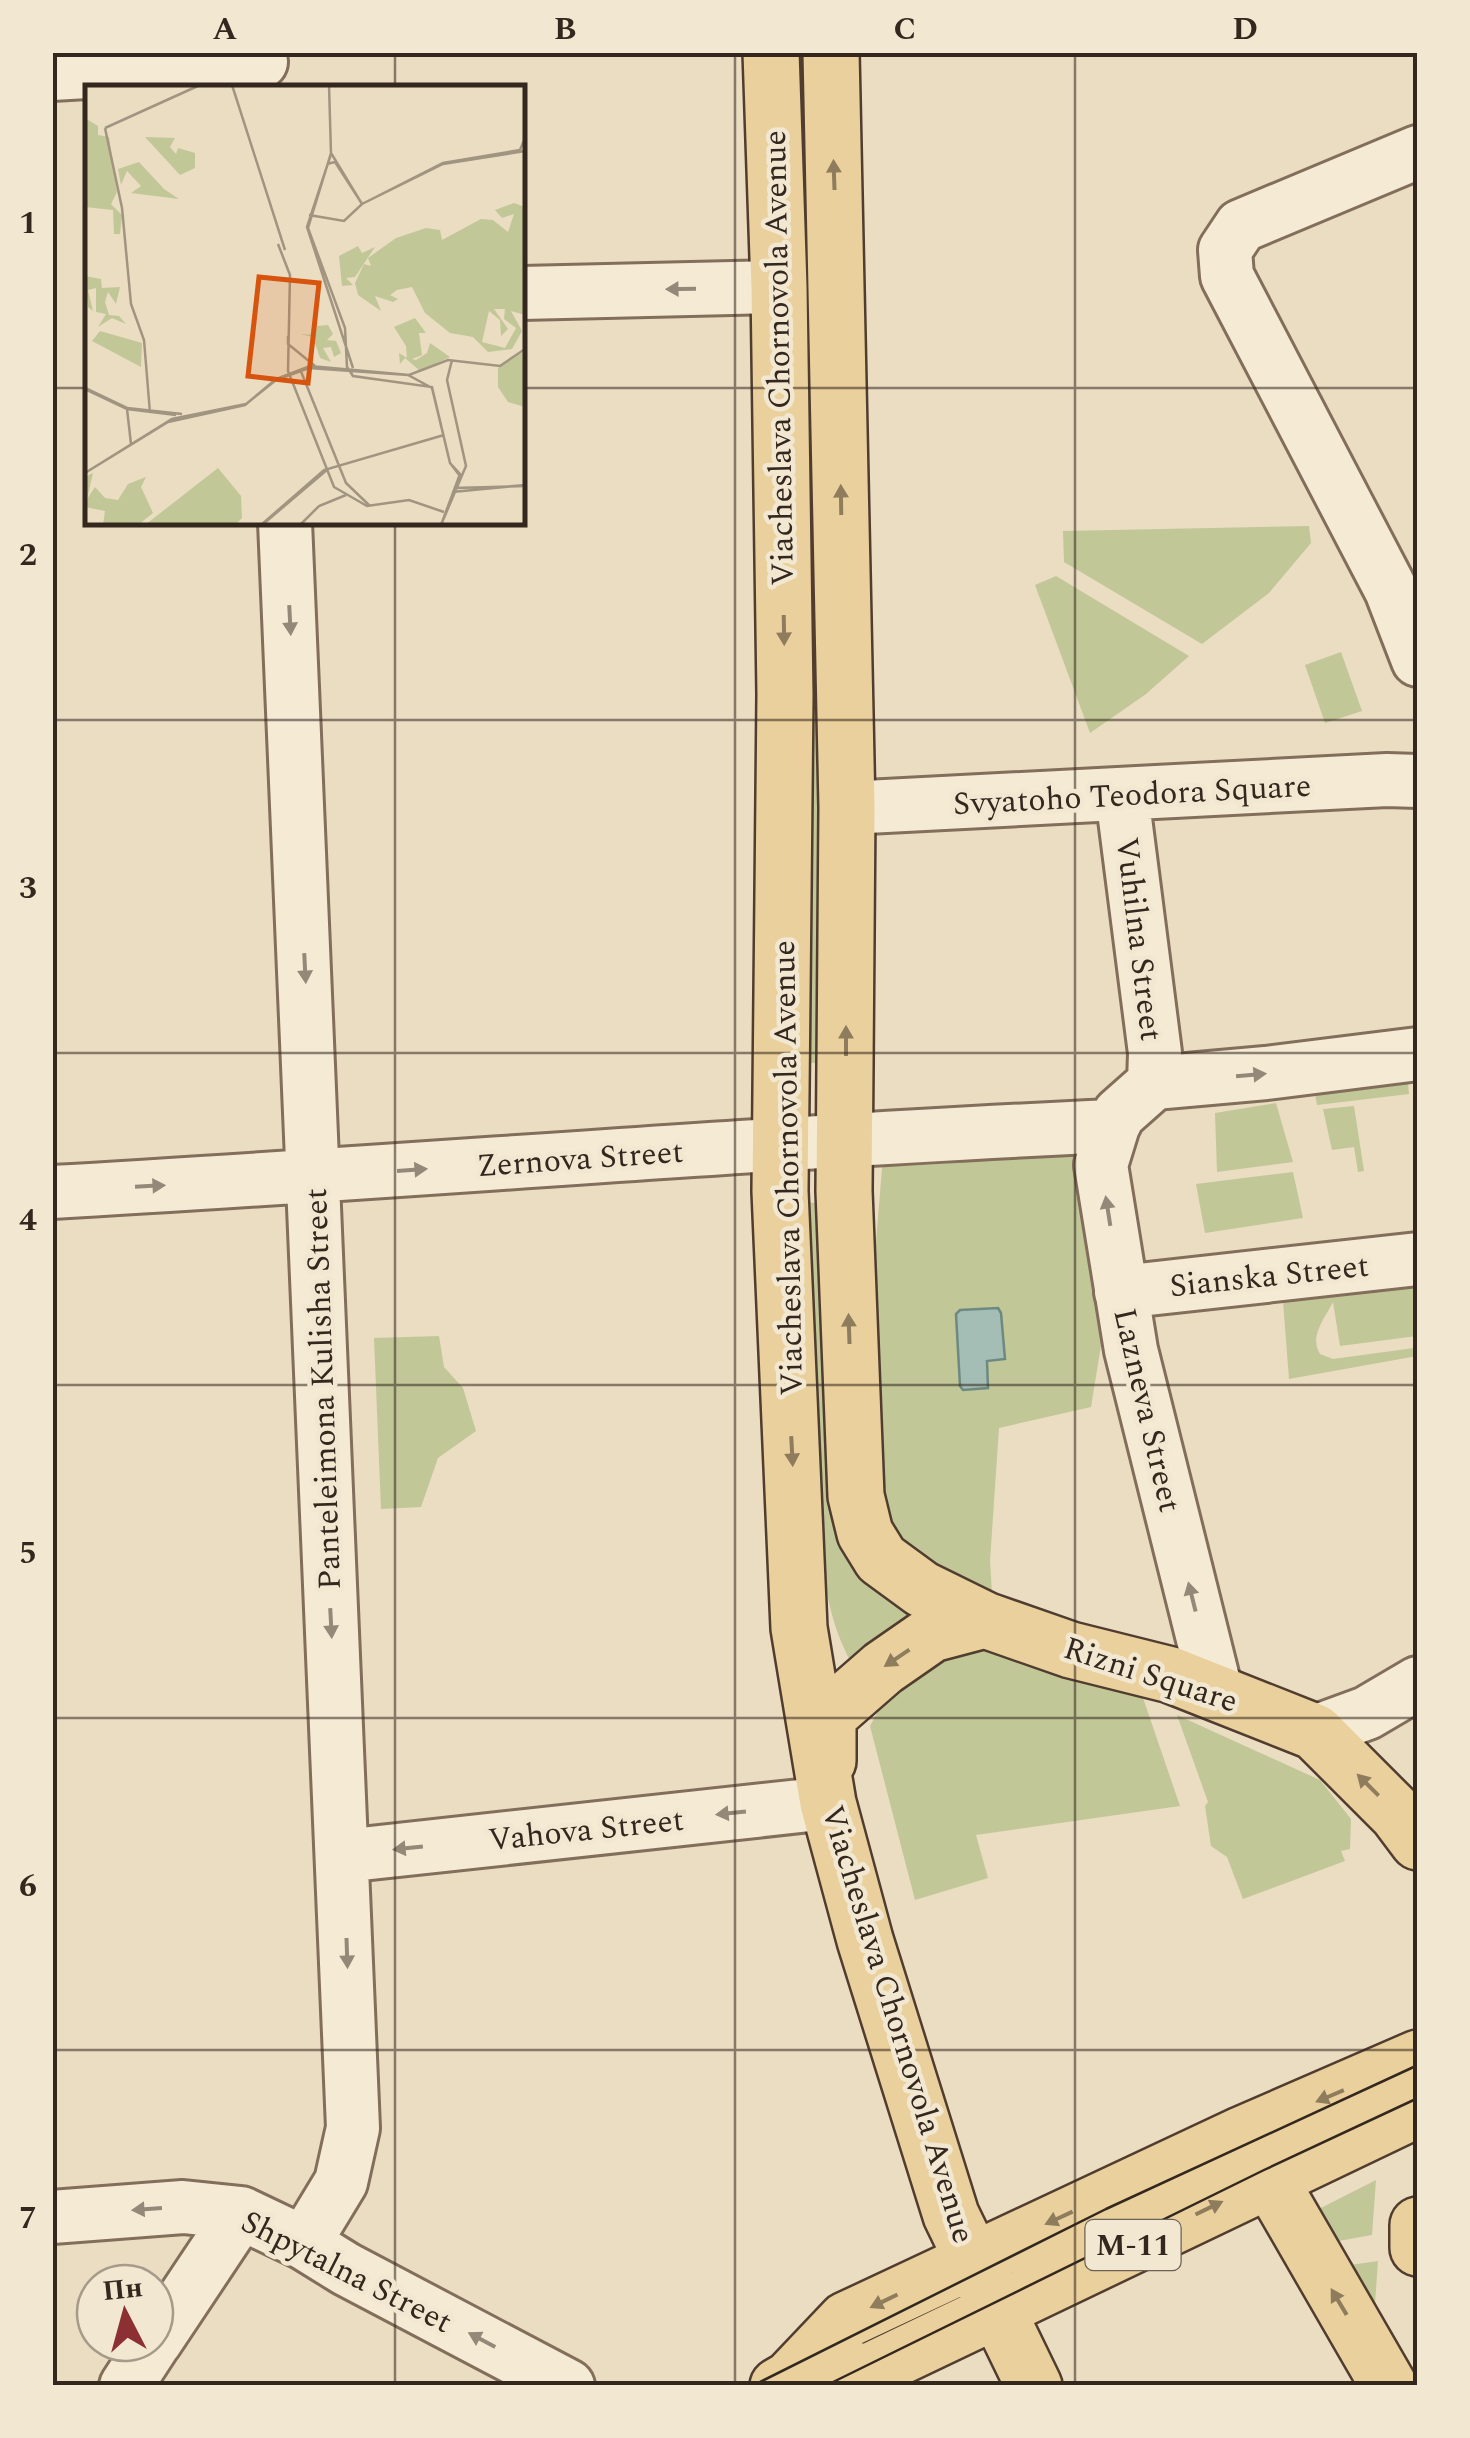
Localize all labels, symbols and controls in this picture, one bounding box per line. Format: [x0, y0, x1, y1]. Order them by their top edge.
text: A [213, 5, 238, 54]
text: B [554, 5, 576, 54]
text: C [894, 5, 916, 54]
text: D [1232, 5, 1258, 54]
inset map [85, 85, 525, 525]
street label: Viacheslava Chornovola Avenue [751, 130, 808, 586]
one-way arrow [826, 159, 842, 191]
text: 1 [19, 199, 37, 248]
one-way arrow [665, 281, 697, 297]
one-way arrow [833, 484, 849, 516]
text: 2 [19, 531, 37, 580]
one-way arrow [282, 604, 298, 636]
one-way arrow [776, 614, 792, 646]
street label: Svyatoho Teodora Square [952, 762, 1312, 829]
street label: Vuhilna Street [1102, 834, 1175, 1044]
text: 3 [19, 864, 37, 913]
street label: Viacheslava Chornovola Avenue [760, 940, 817, 1396]
one-way arrow [298, 953, 314, 985]
one-way arrow [838, 1024, 854, 1056]
one-way arrow [1236, 1066, 1268, 1082]
street label: Zernova Street [475, 1128, 685, 1191]
one-way arrow [397, 1161, 428, 1177]
one-way arrow [134, 1178, 166, 1194]
street label: Panteleimona Kulisha Street [292, 1187, 355, 1591]
one-way arrow [1100, 1195, 1115, 1226]
text: 4 [19, 1196, 37, 1245]
street label: Sianska Street [1167, 1242, 1371, 1311]
street label: Lazneva Street [1099, 1303, 1194, 1517]
one-way arrow [841, 1312, 857, 1344]
one-way arrow [784, 1436, 800, 1468]
text: 5 [19, 1529, 37, 1578]
one-way arrow [1184, 1581, 1200, 1612]
one-way arrow [323, 1608, 339, 1640]
street label: Rizni Square [1057, 1624, 1244, 1727]
one-way arrow [883, 1648, 910, 1667]
one-way arrow [1357, 1774, 1381, 1798]
street label: Vahova Street [486, 1796, 686, 1865]
street label: Viacheslava Chornovola Avenue [808, 1799, 988, 2250]
one-way arrow [715, 1805, 747, 1821]
one-way arrow [392, 1840, 424, 1856]
text: 6 [19, 1862, 37, 1911]
one-way arrow [339, 1938, 355, 1970]
one-way arrow [1315, 2088, 1345, 2104]
text: 7 [19, 2194, 37, 2243]
street label: Shpytalna Street [232, 2198, 461, 2347]
one-way arrow [1195, 2200, 1224, 2217]
one-way arrow [130, 2201, 162, 2217]
one-way arrow [1044, 2210, 1073, 2227]
road number: М-11 [1086, 2220, 1180, 2270]
north arrow [75, 2263, 175, 2363]
text: Пн [100, 2266, 145, 2313]
one-way arrow [1331, 2288, 1348, 2316]
one-way arrow [869, 2292, 898, 2309]
one-way arrow [468, 2332, 497, 2349]

